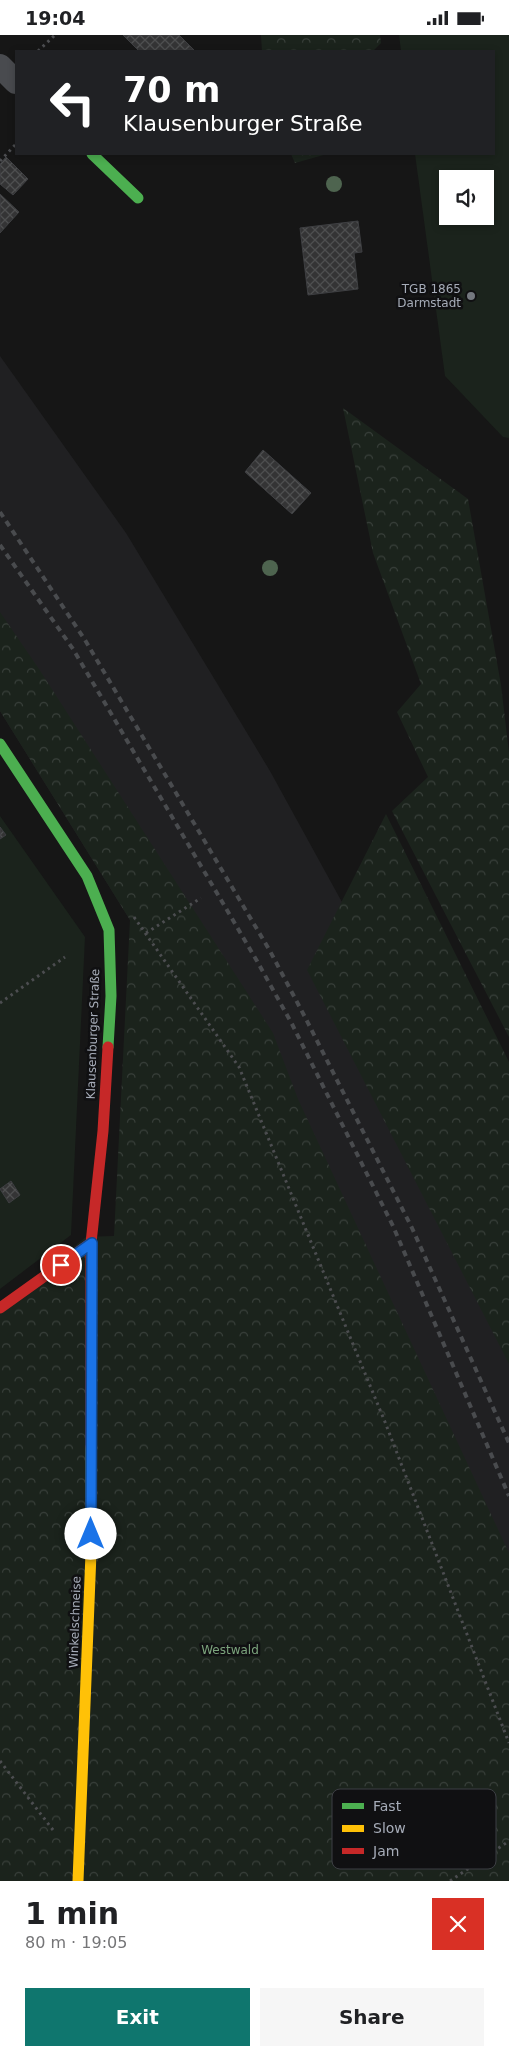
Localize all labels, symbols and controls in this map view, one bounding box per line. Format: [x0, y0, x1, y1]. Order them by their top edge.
text: 19:04 [25, 7, 85, 29]
icon: left [40, 70, 105, 135]
text: 70 m [123, 70, 220, 110]
text: Klausenburger Straße [123, 111, 363, 136]
map controls [439, 170, 494, 225]
button: sound [439, 170, 494, 225]
place label: TGB 1865 Darmstadt [397, 282, 461, 310]
marker: TGB 1865 Darmstadt [465, 290, 477, 302]
street label: Klausenburger Straße [84, 968, 102, 1100]
pin [40, 1244, 82, 1286]
icon: arrive [47, 1251, 75, 1279]
position arrow [64, 1507, 116, 1559]
street label: Winkelschneise [66, 1576, 84, 1668]
park label: Westwald [201, 1643, 259, 1657]
legend [332, 1789, 496, 1869]
text: Fast [373, 1798, 402, 1814]
text: Slow [373, 1820, 406, 1836]
text: Jam [372, 1843, 399, 1859]
text: 1 min [25, 1896, 119, 1931]
button: close [432, 1898, 484, 1950]
text: 80 m · 19:05 [25, 1933, 127, 1952]
button: Exit [25, 1988, 250, 2046]
button: Share [260, 1988, 484, 2046]

